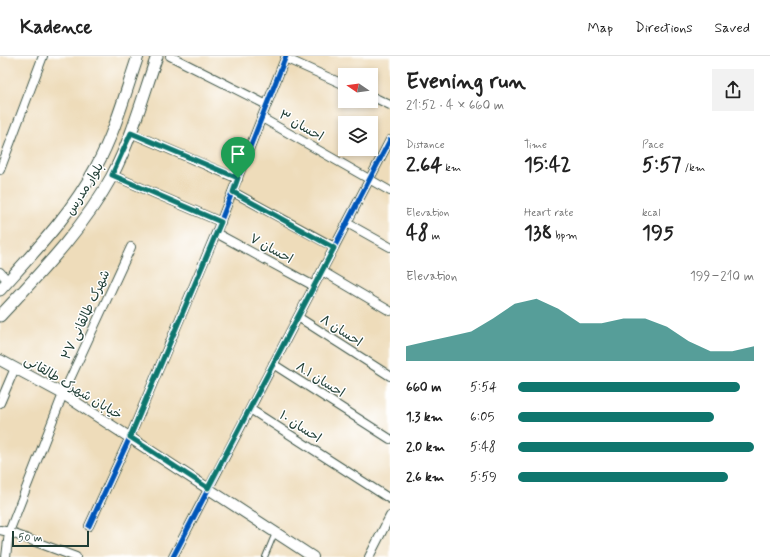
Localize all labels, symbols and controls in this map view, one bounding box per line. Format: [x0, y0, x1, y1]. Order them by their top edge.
text: Kadence [20, 15, 92, 40]
text: Map [587, 19, 613, 37]
text: Directions [635, 19, 693, 37]
text: Saved [715, 19, 750, 37]
north arrow [338, 68, 378, 108]
map controls [338, 68, 378, 156]
text: Evening run [406, 68, 526, 96]
button: share [712, 69, 754, 111]
text: 21:52 · 4 × 660 m [406, 97, 504, 114]
street label: احسان ۳ [276, 107, 326, 145]
button: layers [338, 116, 378, 156]
pin [221, 137, 255, 178]
text: Distance [406, 138, 445, 152]
text: Time [524, 138, 547, 152]
text: Pace [642, 138, 664, 152]
icon: arrive [227, 143, 249, 165]
text: 2.64 [406, 152, 442, 179]
text: 15:42 [524, 152, 571, 179]
text: 5:57 [642, 152, 681, 179]
street label: بلوار مدرس [62, 159, 108, 219]
text: km [442, 161, 461, 175]
text: /km [681, 161, 705, 175]
text: Elevation [406, 206, 449, 220]
text: Heart rate [524, 206, 573, 220]
text: kcal [642, 206, 660, 220]
text: 48 [406, 220, 429, 247]
text: 138 [524, 220, 552, 247]
text: 195 [642, 220, 674, 247]
text: m [429, 229, 440, 243]
text: bpm [552, 229, 577, 243]
street label: احسان ۷ [246, 230, 296, 268]
street label: شهرک طالقانی ۲۷ [58, 267, 114, 363]
text: Elevation [406, 268, 457, 285]
text: 199–210 m [690, 268, 754, 285]
street label: احسان ۸ [317, 311, 365, 351]
street label: خیابان شهرک طالقانی [21, 352, 125, 424]
street label: احسان ۸.۱ [292, 358, 348, 402]
text: 660 m [406, 379, 442, 396]
text: 5:54 [470, 379, 497, 396]
street label: احسان ۱۰ [276, 407, 324, 447]
text: 1.3 km [406, 409, 443, 426]
text: 6:05 [470, 409, 494, 426]
text: 2.0 km [406, 439, 445, 456]
text: 5:48 [470, 439, 496, 456]
text: 2.6 km [406, 469, 444, 486]
text: 5:59 [470, 469, 497, 486]
scale bar [12, 529, 89, 548]
text: 50 m [18, 531, 43, 545]

